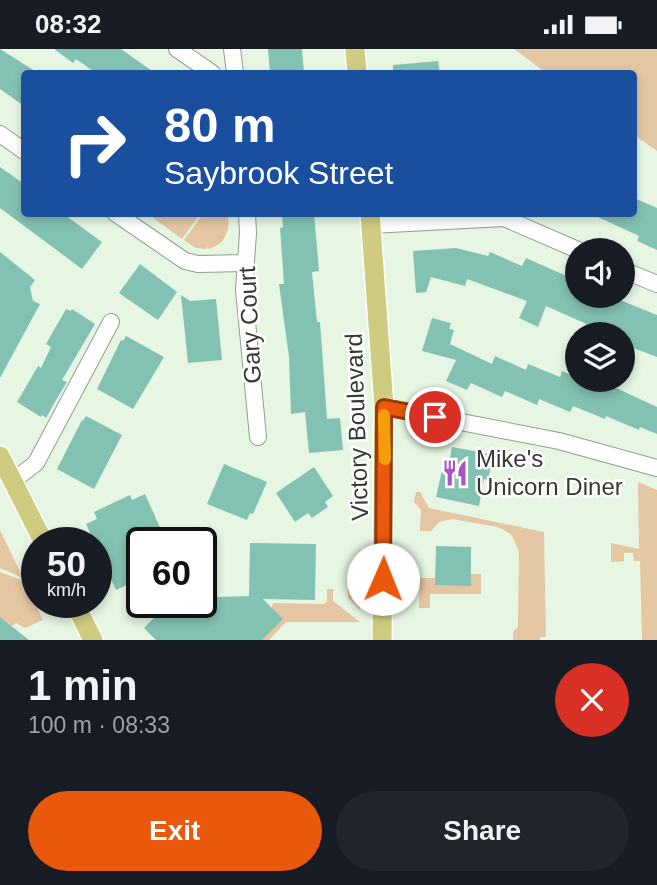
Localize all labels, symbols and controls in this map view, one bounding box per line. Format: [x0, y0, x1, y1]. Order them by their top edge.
text: 08:32 [35, 9, 102, 39]
icon: right [49, 98, 140, 189]
text: 80 m [164, 98, 276, 152]
text: Saybrook Street [164, 155, 393, 191]
map controls [565, 238, 635, 392]
button: sound [565, 238, 635, 308]
street label: Gary Court [233, 265, 266, 384]
button: layers [565, 322, 635, 392]
street label: Victory Boulevard [340, 333, 373, 521]
pin [405, 387, 465, 447]
icon: arrive [416, 398, 454, 436]
place label: Mike's Unicorn Diner [476, 445, 623, 500]
restaurant icon: Mike's Unicorn Diner [440, 458, 470, 488]
speed limit sign: 60 [126, 527, 217, 618]
position arrow [346, 542, 420, 616]
text: 50 [47, 544, 86, 583]
text: km/h [47, 580, 86, 600]
text: 1 min [28, 662, 138, 709]
button: close [555, 663, 629, 737]
text: 100 m · 08:33 [28, 712, 170, 738]
button: Exit [28, 791, 322, 871]
button: Share [336, 791, 629, 871]

